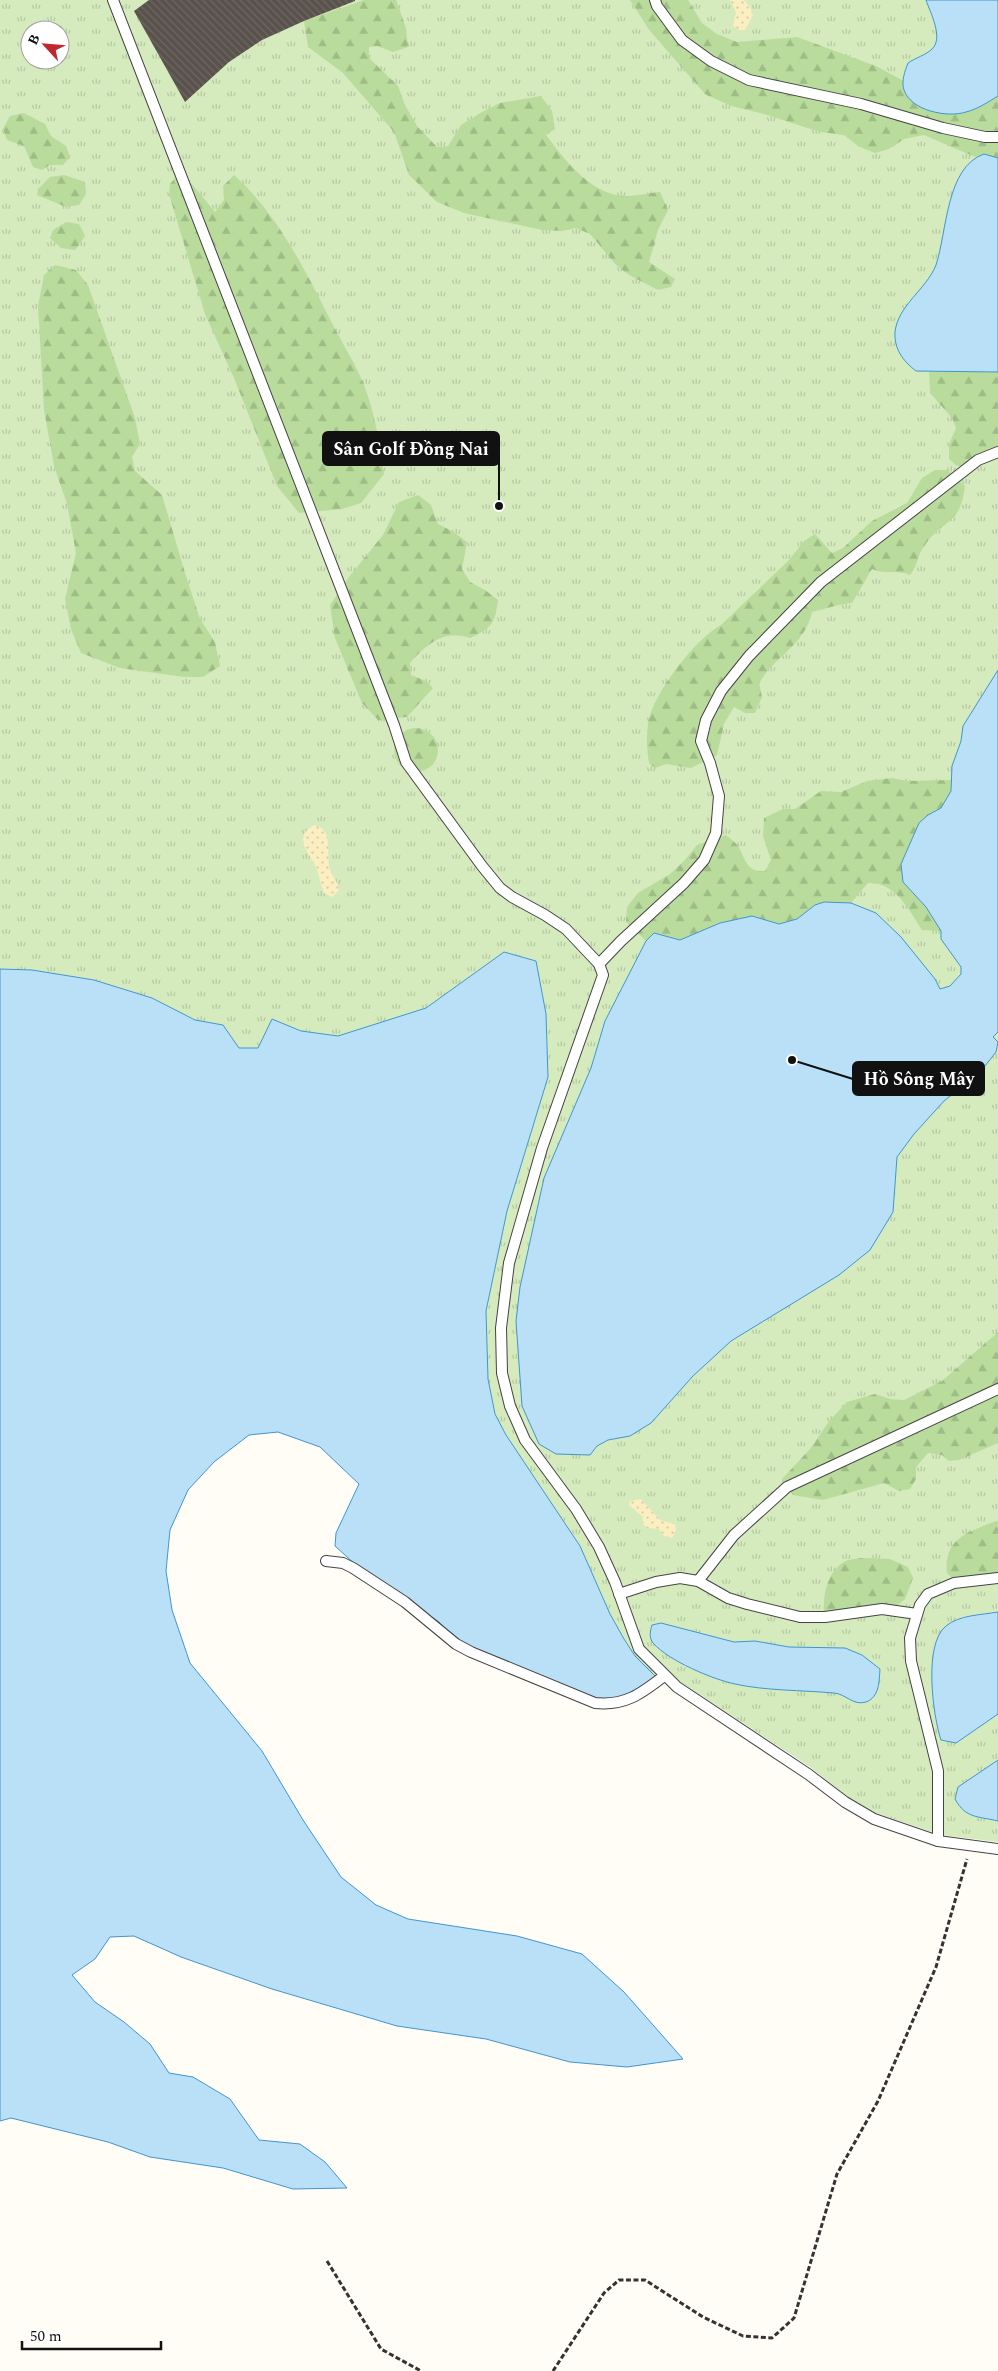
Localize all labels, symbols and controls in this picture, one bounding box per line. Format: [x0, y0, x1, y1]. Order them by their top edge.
north arrow [20, 20, 70, 70]
text: B [22, 30, 45, 49]
callout: Sân Golf Đồng Nai [323, 432, 499, 465]
text: Sân Golf Đồng Nai [333, 436, 489, 463]
callout: Hồ Sông Mây [853, 1062, 984, 1095]
text: Hồ Sông Mây [864, 1066, 976, 1093]
scale bar [22, 2318, 161, 2350]
text: 50 m [30, 2325, 62, 2348]

